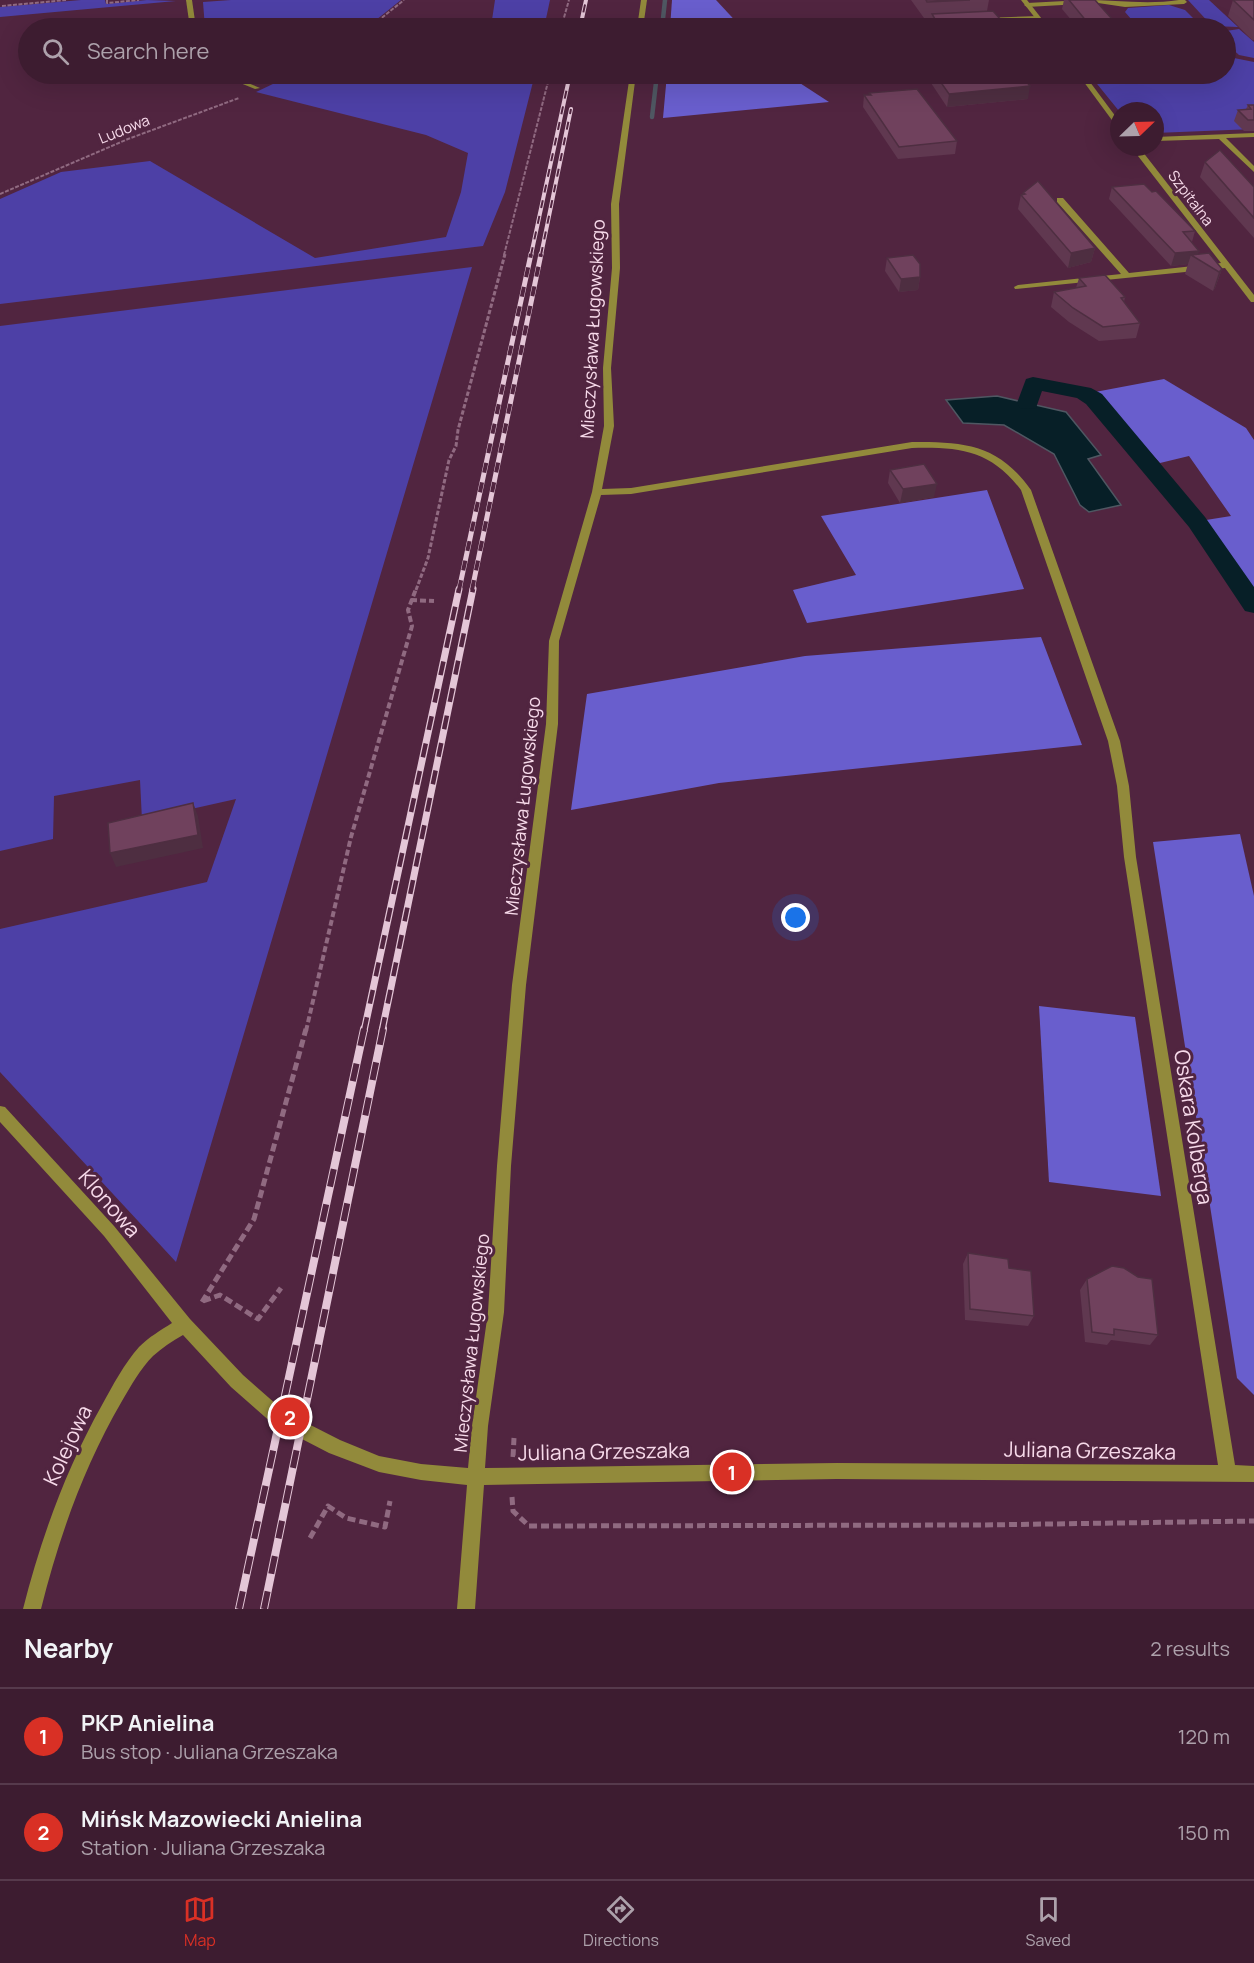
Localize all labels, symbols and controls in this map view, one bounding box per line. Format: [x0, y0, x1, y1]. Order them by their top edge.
search box [18, 18, 1236, 84]
icon: search [39, 35, 72, 68]
text: Search here [87, 36, 209, 66]
north arrow [1110, 102, 1164, 156]
street label: Ludowa [95, 109, 153, 149]
street label: Szpitalna [1163, 166, 1219, 230]
street label: Mieczysława Ługowskiego [574, 219, 610, 439]
street label: Mieczysława Ługowskiego [499, 695, 545, 917]
your location [781, 903, 810, 932]
street label: Oskara Kolberga [1168, 1048, 1220, 1206]
street label: Klonowa [73, 1163, 147, 1243]
street label: Mieczysława Ługowskiego [448, 1232, 494, 1454]
pin: 2 [270, 1394, 310, 1440]
street label: Kolejowa [36, 1400, 98, 1490]
street label: Juliana Grzeszaka [1004, 1434, 1176, 1466]
street label: Juliana Grzeszaka [518, 1435, 690, 1467]
pin: 1 [712, 1450, 752, 1494]
text: Nearby [24, 1630, 113, 1666]
text: 2 results [1150, 1635, 1230, 1662]
text: PKP Anielina [81, 1708, 214, 1738]
text: 1 [39, 1723, 48, 1750]
text: 120 m [1178, 1723, 1230, 1750]
text: Bus stop · Juliana Grzeszaka [81, 1738, 338, 1765]
text: Mińsk Mazowiecki Anielina [81, 1804, 362, 1834]
text: 2 [38, 1819, 49, 1846]
text: 150 m [1177, 1819, 1230, 1846]
text: Station · Juliana Grzeszaka [81, 1834, 325, 1861]
tab: Map [183, 1893, 216, 1951]
tab: Directions [583, 1893, 659, 1951]
tab: Saved [1026, 1893, 1071, 1951]

